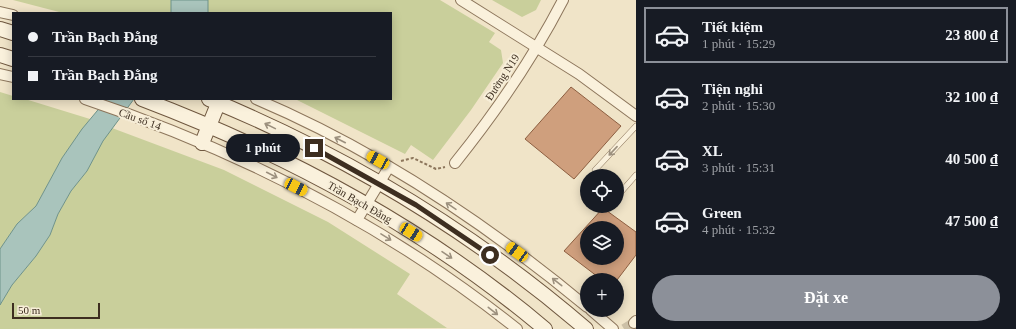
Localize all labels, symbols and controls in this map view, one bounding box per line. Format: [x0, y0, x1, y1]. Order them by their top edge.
icon: car [654, 17, 690, 53]
text: Tiết kiệm [702, 19, 763, 35]
text: 23 800 ₫ [945, 27, 998, 43]
text: Trần Bạch Đằng [52, 29, 158, 45]
text: 1 phút · 15:29 [702, 36, 775, 51]
street label: Đường N19 [483, 51, 522, 102]
text: Trần Bạch Đằng [52, 67, 158, 83]
icon: car [654, 79, 690, 115]
text: Tiện nghi [702, 81, 763, 97]
text: 32 100 ₫ [945, 89, 998, 105]
text: 2 phút · 15:30 [702, 98, 775, 113]
street label: Cầu số 14 [117, 106, 163, 132]
one-way arrow [265, 122, 277, 129]
callout: 1 phút [226, 134, 300, 162]
one-way arrow [334, 136, 346, 143]
route end [305, 139, 323, 157]
text: 1 phút [245, 140, 281, 155]
icon: car [654, 141, 690, 177]
text: XL [702, 143, 723, 159]
one-way arrow [608, 146, 617, 156]
car [365, 149, 391, 171]
text: 40 500 ₫ [945, 151, 998, 167]
text: 3 phút · 15:31 [702, 160, 775, 175]
map controls [580, 169, 624, 317]
button: locate [580, 169, 624, 213]
one-way arrow [266, 171, 278, 179]
car [283, 176, 309, 198]
street label: Trần Bạch Đằng [326, 179, 395, 226]
one-way arrow [446, 202, 457, 210]
icon: car [654, 203, 690, 239]
text: Green [702, 205, 742, 221]
text: 47 500 ₫ [945, 213, 998, 229]
car [398, 221, 424, 243]
button: layers [580, 221, 624, 265]
text: 4 phút · 15:32 [702, 222, 775, 237]
one-way arrow [380, 234, 392, 242]
car [504, 240, 530, 264]
route start [481, 246, 499, 264]
one-way arrow [441, 251, 452, 259]
button: + [580, 273, 624, 317]
button: Đặt xe [652, 275, 1000, 321]
one-way arrow [551, 278, 562, 287]
scale bar [12, 301, 100, 320]
text: 50 m [18, 304, 40, 316]
one-way arrow [488, 306, 499, 315]

